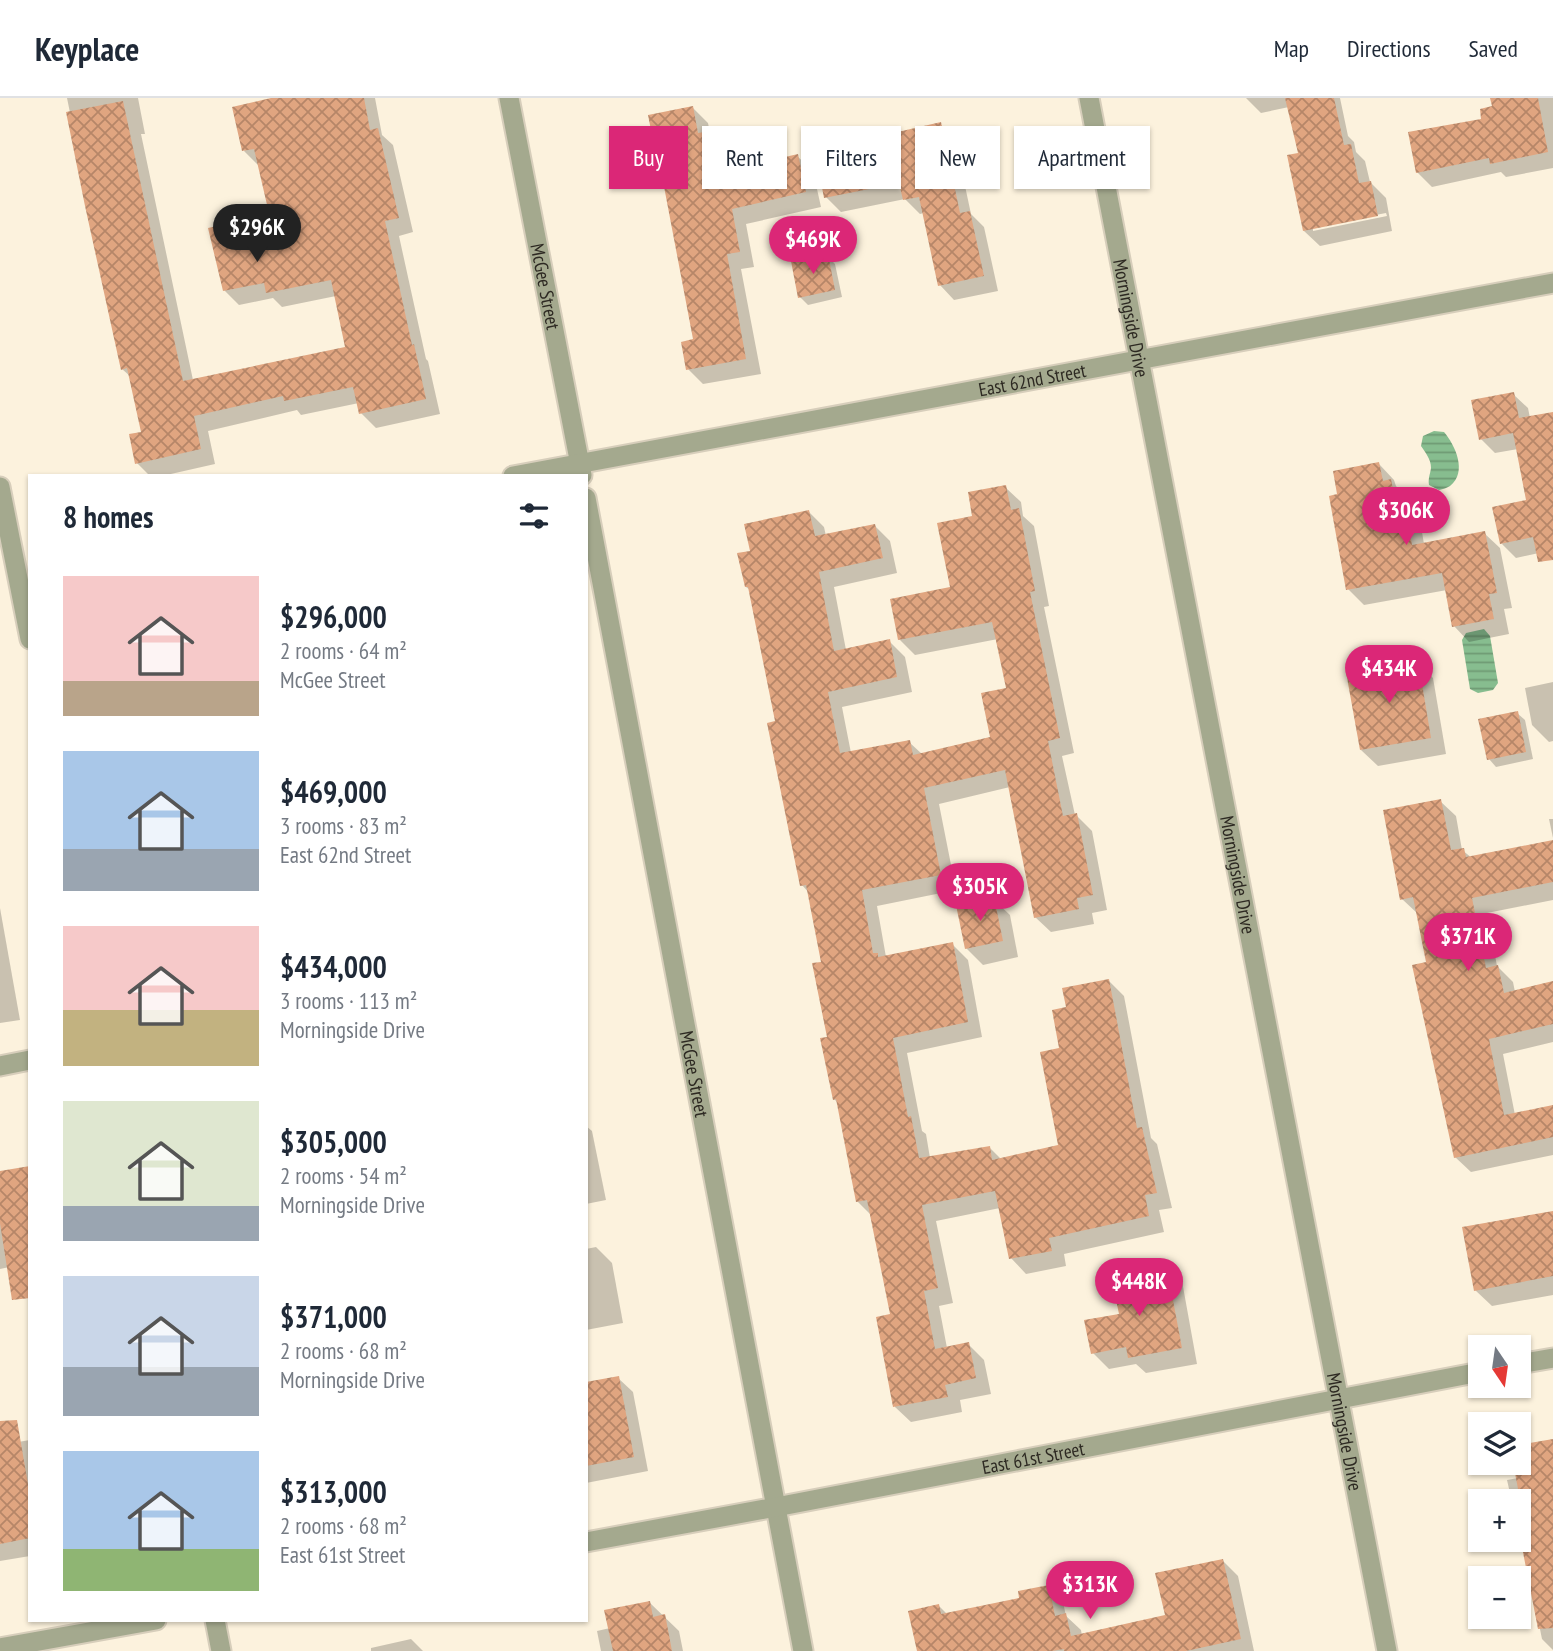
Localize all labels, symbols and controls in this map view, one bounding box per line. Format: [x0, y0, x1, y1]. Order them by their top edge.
text: Keyplace [35, 27, 139, 70]
text: Map [1274, 33, 1309, 64]
text: Directions [1347, 33, 1431, 64]
text: Saved [1469, 33, 1518, 64]
chip: Buy [609, 126, 688, 189]
chip: Rent [702, 126, 787, 189]
chip: Filters [801, 126, 901, 189]
chip: New [915, 126, 1000, 189]
chip: Apartment [1014, 126, 1150, 189]
pin: $296K [208, 204, 306, 264]
text: $296K [229, 212, 285, 241]
pin: $469K [764, 216, 862, 276]
text: $469K [785, 224, 841, 253]
street label: McGee Street [525, 241, 566, 332]
street label: Morningside Drive [1108, 257, 1154, 379]
street label: East 62nd Street [977, 358, 1088, 401]
pin: $306K [1357, 488, 1455, 547]
text: $306K [1378, 495, 1434, 524]
text: 8 homes [63, 497, 154, 536]
icon: filters [515, 497, 553, 535]
text: $296,000 [280, 597, 387, 636]
icon: home [119, 604, 203, 688]
text: 2 rooms · 64 m² [280, 636, 407, 665]
pin: $434K [1340, 646, 1438, 705]
text: $434K [1361, 653, 1417, 682]
text: McGee Street [280, 665, 385, 694]
text: $469,000 [280, 772, 387, 811]
icon: home [119, 779, 203, 863]
text: 3 rooms · 83 m² [280, 811, 407, 840]
street label: Morningside Drive [1215, 814, 1261, 936]
text: East 62nd Street [280, 840, 411, 869]
pin: $305K [931, 864, 1029, 923]
text: $305K [952, 871, 1008, 900]
pin: $371K [1419, 914, 1517, 973]
text: $371K [1440, 921, 1496, 950]
text: $434,000 [280, 947, 387, 986]
icon: home [119, 954, 203, 1038]
text: 3 rooms · 113 m² [280, 986, 417, 1015]
text: Morningside Drive [280, 1015, 425, 1044]
street label: McGee Street [675, 1029, 714, 1120]
text: $305,000 [280, 1122, 387, 1161]
icon: home [119, 1129, 203, 1213]
text: 2 rooms · 54 m² [280, 1161, 407, 1190]
text: Morningside Drive [280, 1190, 425, 1219]
pin: $448K [1090, 1258, 1188, 1318]
text: $448K [1111, 1266, 1167, 1295]
text: $371,000 [280, 1297, 387, 1336]
icon: home [119, 1304, 203, 1388]
north arrow [1468, 1335, 1531, 1398]
map controls [1468, 1335, 1531, 1629]
text: 2 rooms · 68 m² [280, 1336, 407, 1365]
text: Morningside Drive [280, 1365, 425, 1394]
street label: Morningside Drive [1322, 1371, 1368, 1493]
button: layers [1468, 1412, 1531, 1475]
street label: East 61st Street [980, 1436, 1087, 1479]
text: $313,000 [280, 1472, 387, 1511]
icon: home [119, 1479, 203, 1563]
button: + [1468, 1489, 1531, 1552]
text: 2 rooms · 68 m² [280, 1511, 407, 1540]
text: East 61st Street [280, 1540, 405, 1569]
pin: $313K [1041, 1562, 1139, 1621]
button: − [1468, 1566, 1531, 1629]
text: $313K [1062, 1569, 1118, 1598]

